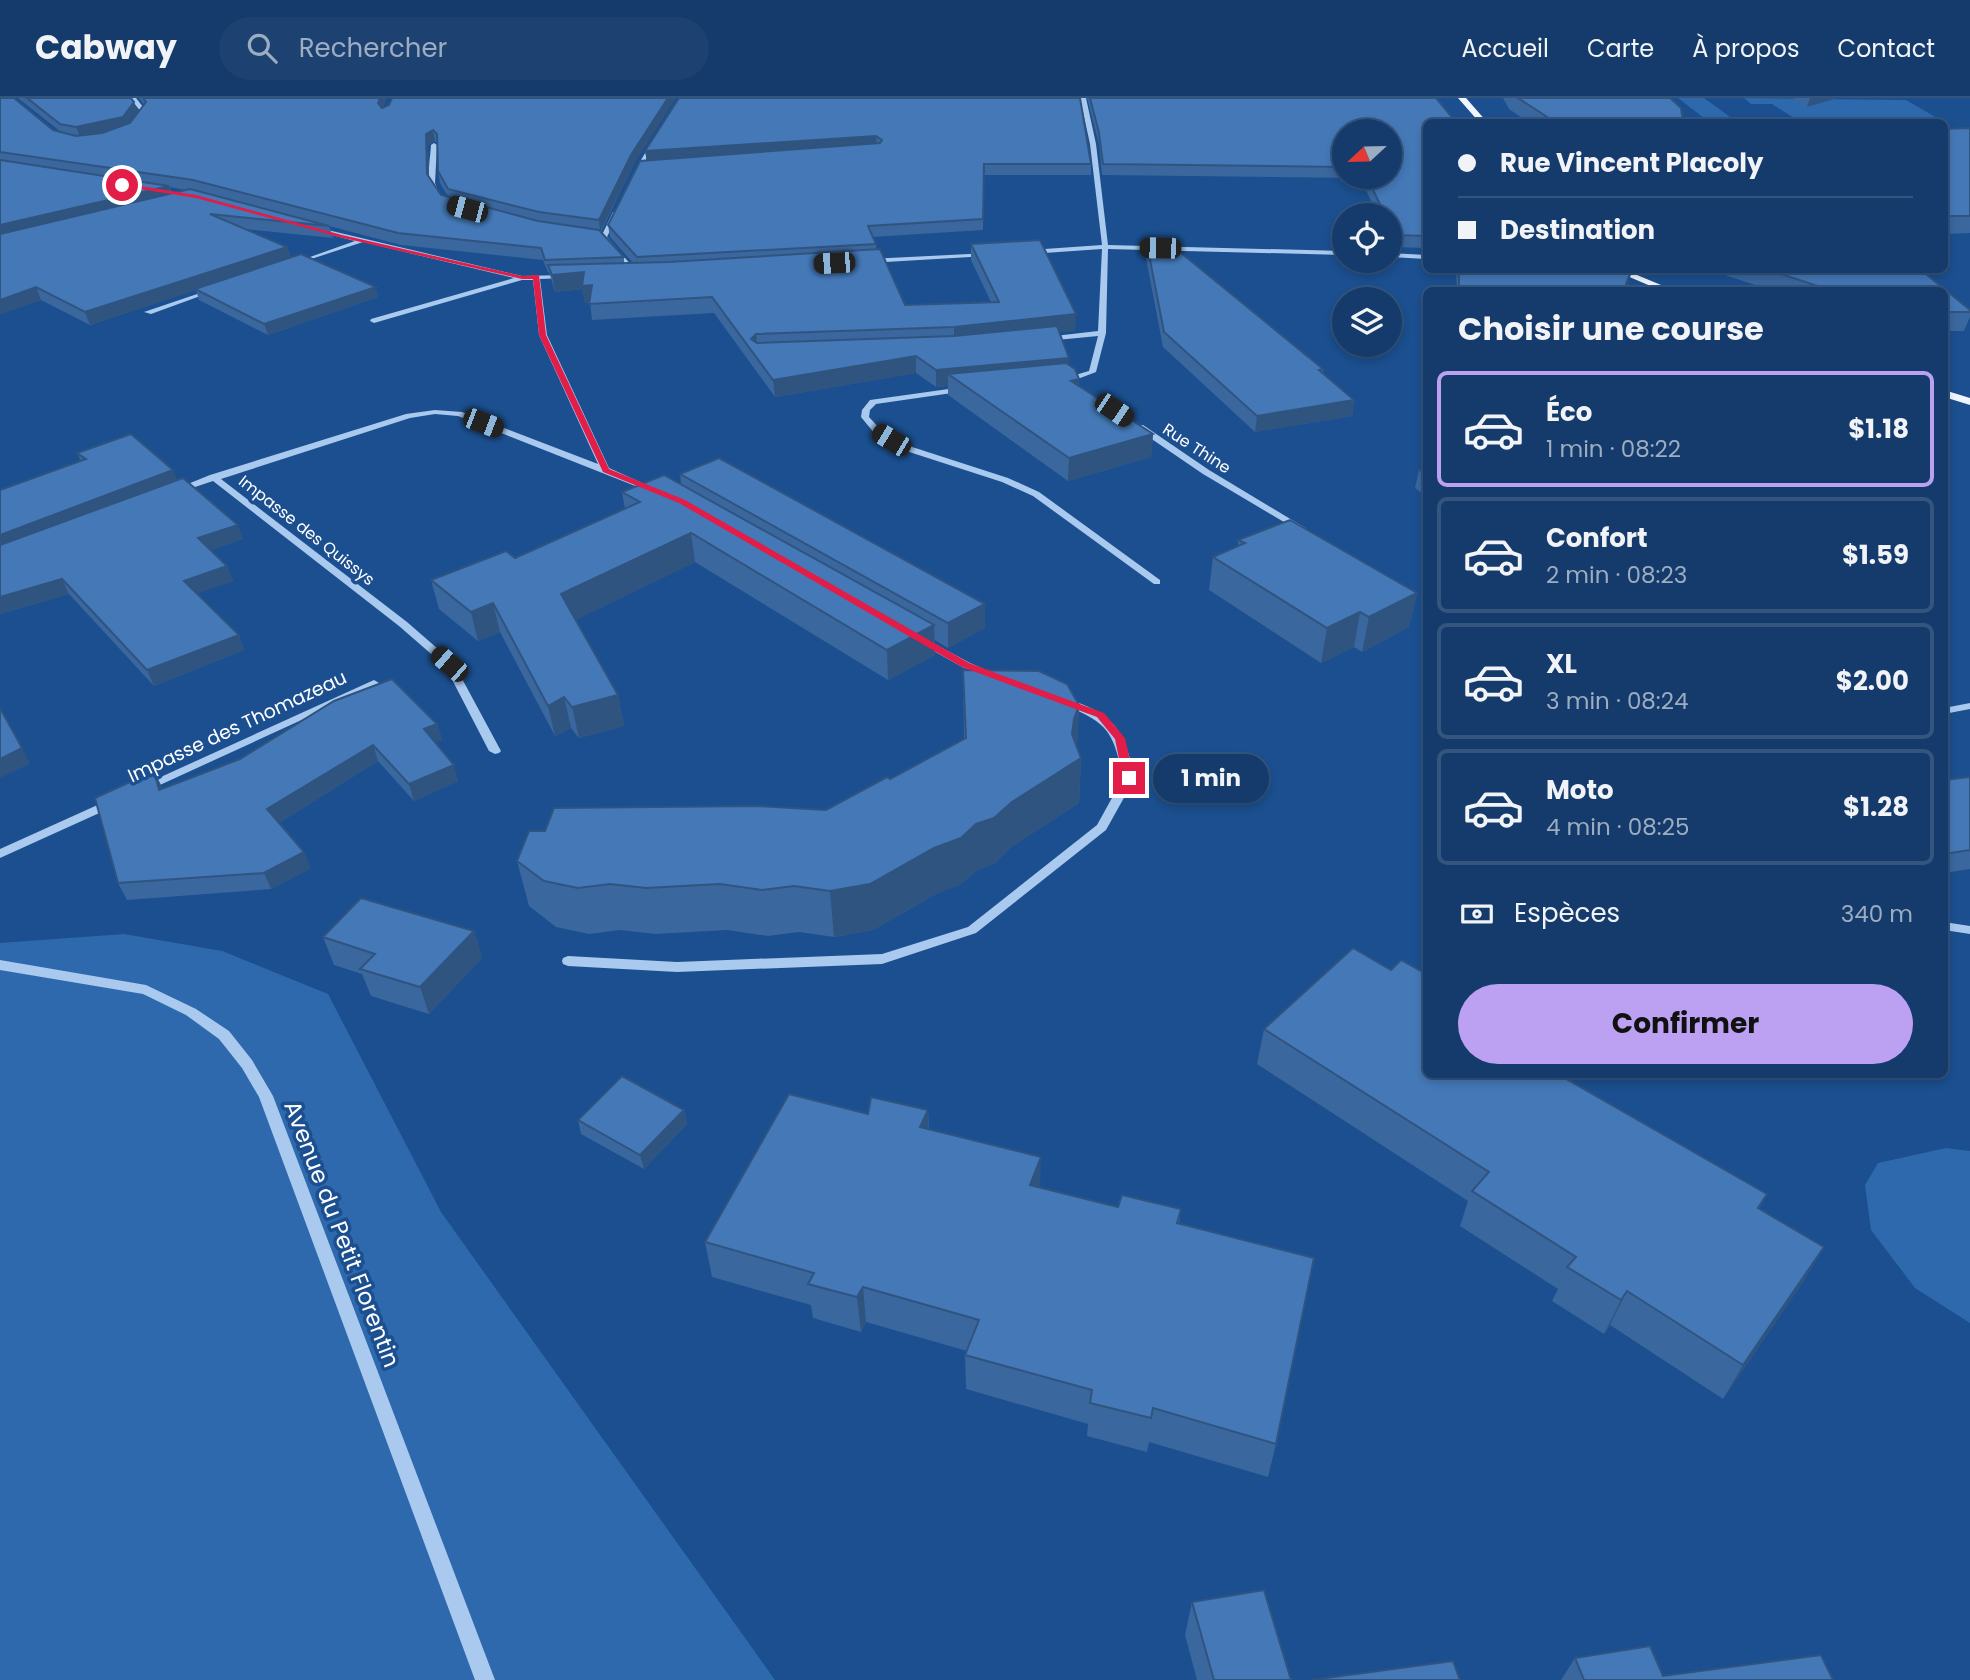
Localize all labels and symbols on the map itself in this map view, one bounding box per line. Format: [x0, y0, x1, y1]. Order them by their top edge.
north arrow [1332, 119, 1402, 189]
route start [106, 169, 138, 201]
car [444, 193, 491, 225]
car [1139, 237, 1182, 259]
car [813, 251, 856, 275]
car [1091, 390, 1138, 430]
car [460, 406, 507, 440]
street label: Rue Thine [1158, 418, 1235, 479]
car [868, 420, 915, 460]
street label: Impasse des Quissys [234, 470, 380, 591]
car [427, 642, 472, 686]
street label: Impasse des Thomazeau [123, 664, 351, 789]
callout: 1 min [1154, 754, 1269, 802]
route end [1113, 762, 1145, 794]
street label: Avenue du Petit Florentin [276, 1096, 408, 1372]

